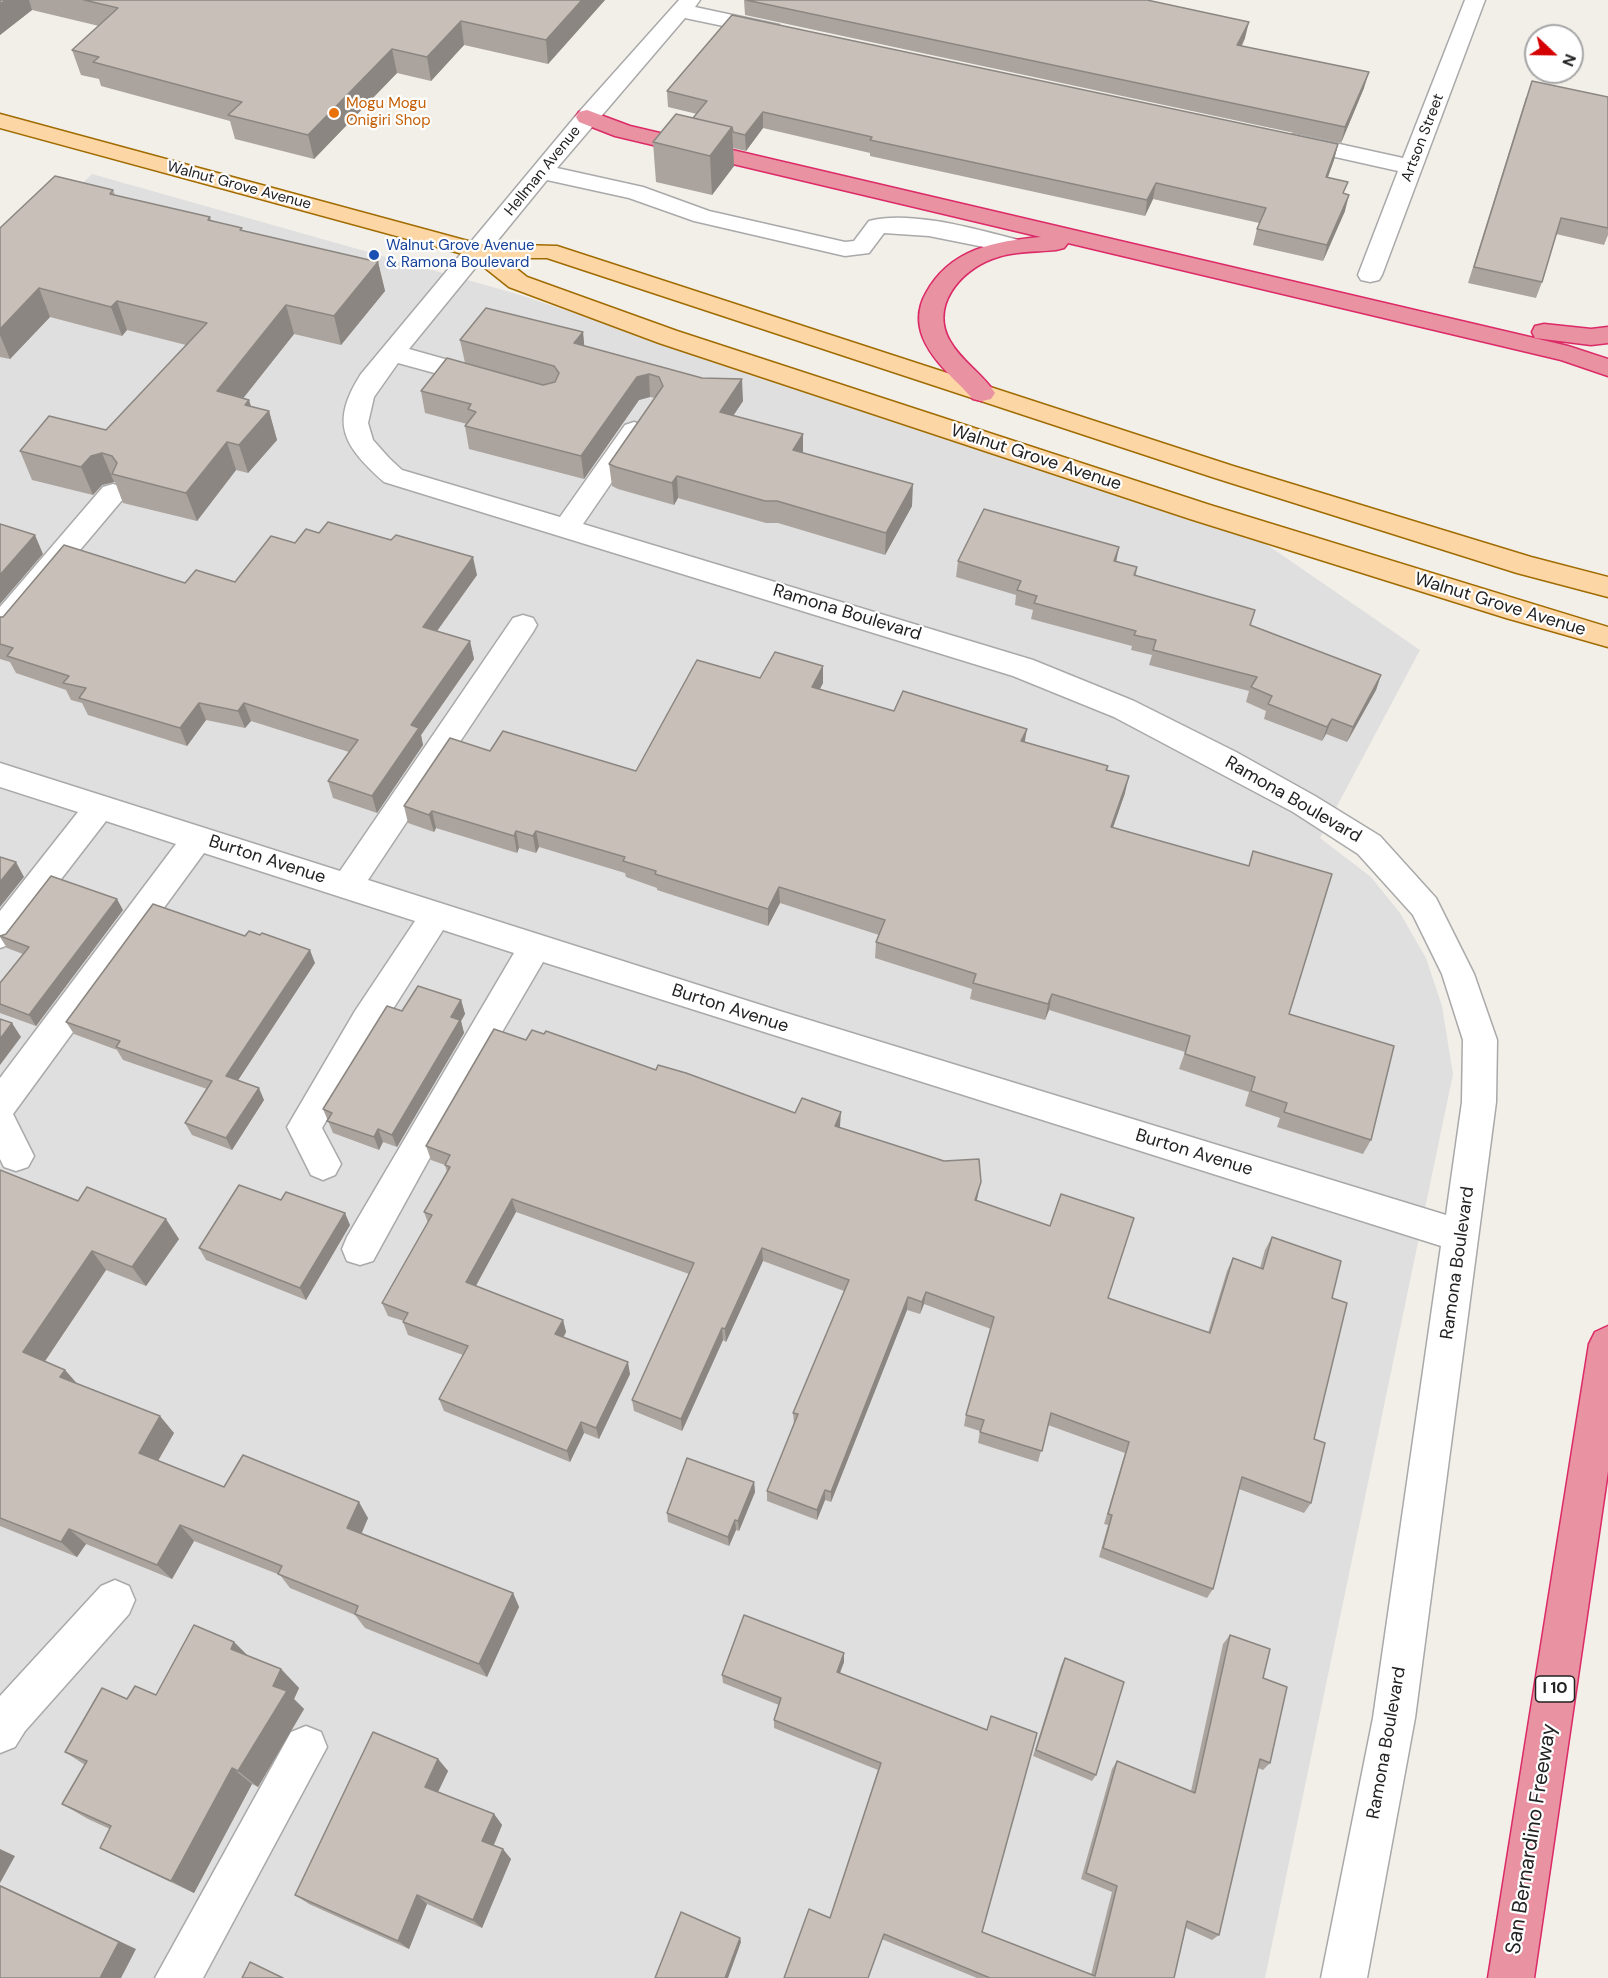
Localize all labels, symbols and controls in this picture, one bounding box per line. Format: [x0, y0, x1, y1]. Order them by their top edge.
north arrow [1524, 24, 1584, 84]
text: N [1557, 51, 1581, 70]
street label: Artson Street [1398, 91, 1448, 185]
place label: Mogu Mogu Onigiri Shop [346, 95, 431, 130]
marker: Mogu Mogu Onigiri Shop [327, 106, 341, 120]
street label: Hellman Avenue [501, 122, 585, 220]
street label: Walnut Grove Avenue [165, 158, 313, 214]
place label: Walnut Grove Avenue & Ramona Boulevard [386, 237, 535, 272]
marker: Walnut Grove Avenue & Ramona Boulevard [367, 248, 381, 262]
street label: Walnut Grove Avenue [948, 420, 1124, 496]
street label: Walnut Grove Avenue [1412, 569, 1588, 641]
street label: Ramona Boulevard [770, 580, 924, 646]
street label: Ramona Boulevard [1221, 752, 1365, 848]
street label: Burton Avenue [206, 831, 328, 889]
street label: Burton Avenue [669, 980, 791, 1038]
street label: Burton Avenue [1133, 1125, 1255, 1181]
street label: Ramona Boulevard [1437, 1185, 1479, 1341]
street label: Ramona Boulevard [1363, 1665, 1411, 1821]
road number: I 10 [1536, 1676, 1574, 1702]
street label: San Bernardino Freeway [1501, 1722, 1563, 1956]

